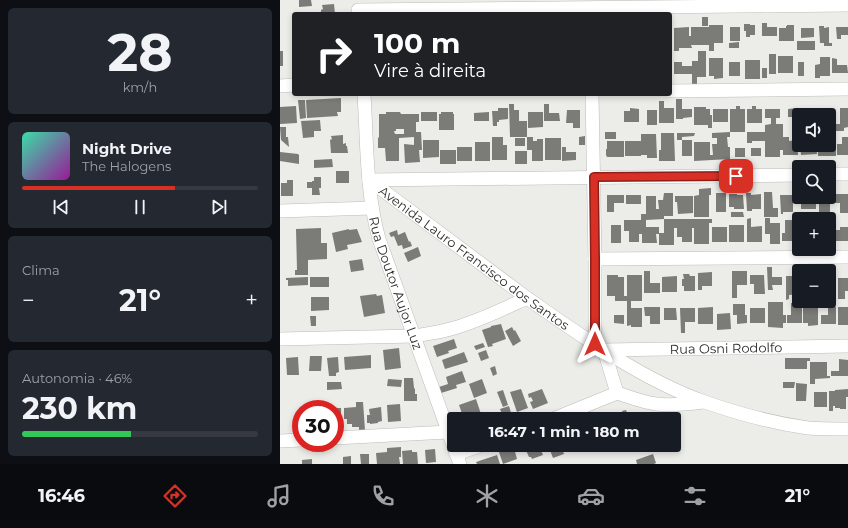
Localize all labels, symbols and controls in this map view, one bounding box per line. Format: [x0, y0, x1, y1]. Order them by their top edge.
text: 28 [107, 21, 173, 84]
text: 100 m [374, 26, 460, 60]
icon: right [308, 28, 360, 80]
text: Vire à direita [374, 60, 486, 82]
text: km/h [123, 79, 157, 95]
map controls [792, 108, 836, 308]
button: sound [792, 108, 836, 152]
text: Night Drive [82, 139, 172, 158]
text: The Halogens [82, 158, 171, 174]
pin [719, 159, 753, 193]
button: search [792, 160, 836, 204]
icon: arrive [725, 165, 747, 187]
street label: Avenida Lauro Francisco dos Santos [376, 182, 573, 333]
icon: previous [50, 196, 72, 218]
icon: pause [129, 196, 151, 218]
icon: next [208, 196, 230, 218]
button: + [792, 212, 836, 256]
street label: Rua Doutor Aujor Luz [366, 215, 426, 352]
text: Clima [22, 262, 60, 278]
button: − [792, 264, 836, 308]
text: 21° [119, 282, 161, 319]
text: − [22, 287, 35, 314]
text: + [245, 287, 258, 314]
position arrow [574, 323, 616, 365]
street label: Rua Osni Rodolfo [670, 339, 783, 357]
text: Autonomia · 46% [22, 370, 132, 386]
text: 230 km [22, 390, 137, 427]
speed limit sign: 30 [292, 400, 344, 452]
text: 16:47 · 1 min · 180 m [488, 422, 640, 441]
icon: directions [161, 482, 189, 510]
icon: music [265, 482, 293, 510]
icon: phone [369, 482, 397, 510]
icon: climate [473, 482, 501, 510]
icon: car [577, 482, 605, 510]
icon: filters [681, 482, 709, 510]
text: 16:46 [38, 485, 85, 507]
text: 21° [785, 485, 810, 507]

